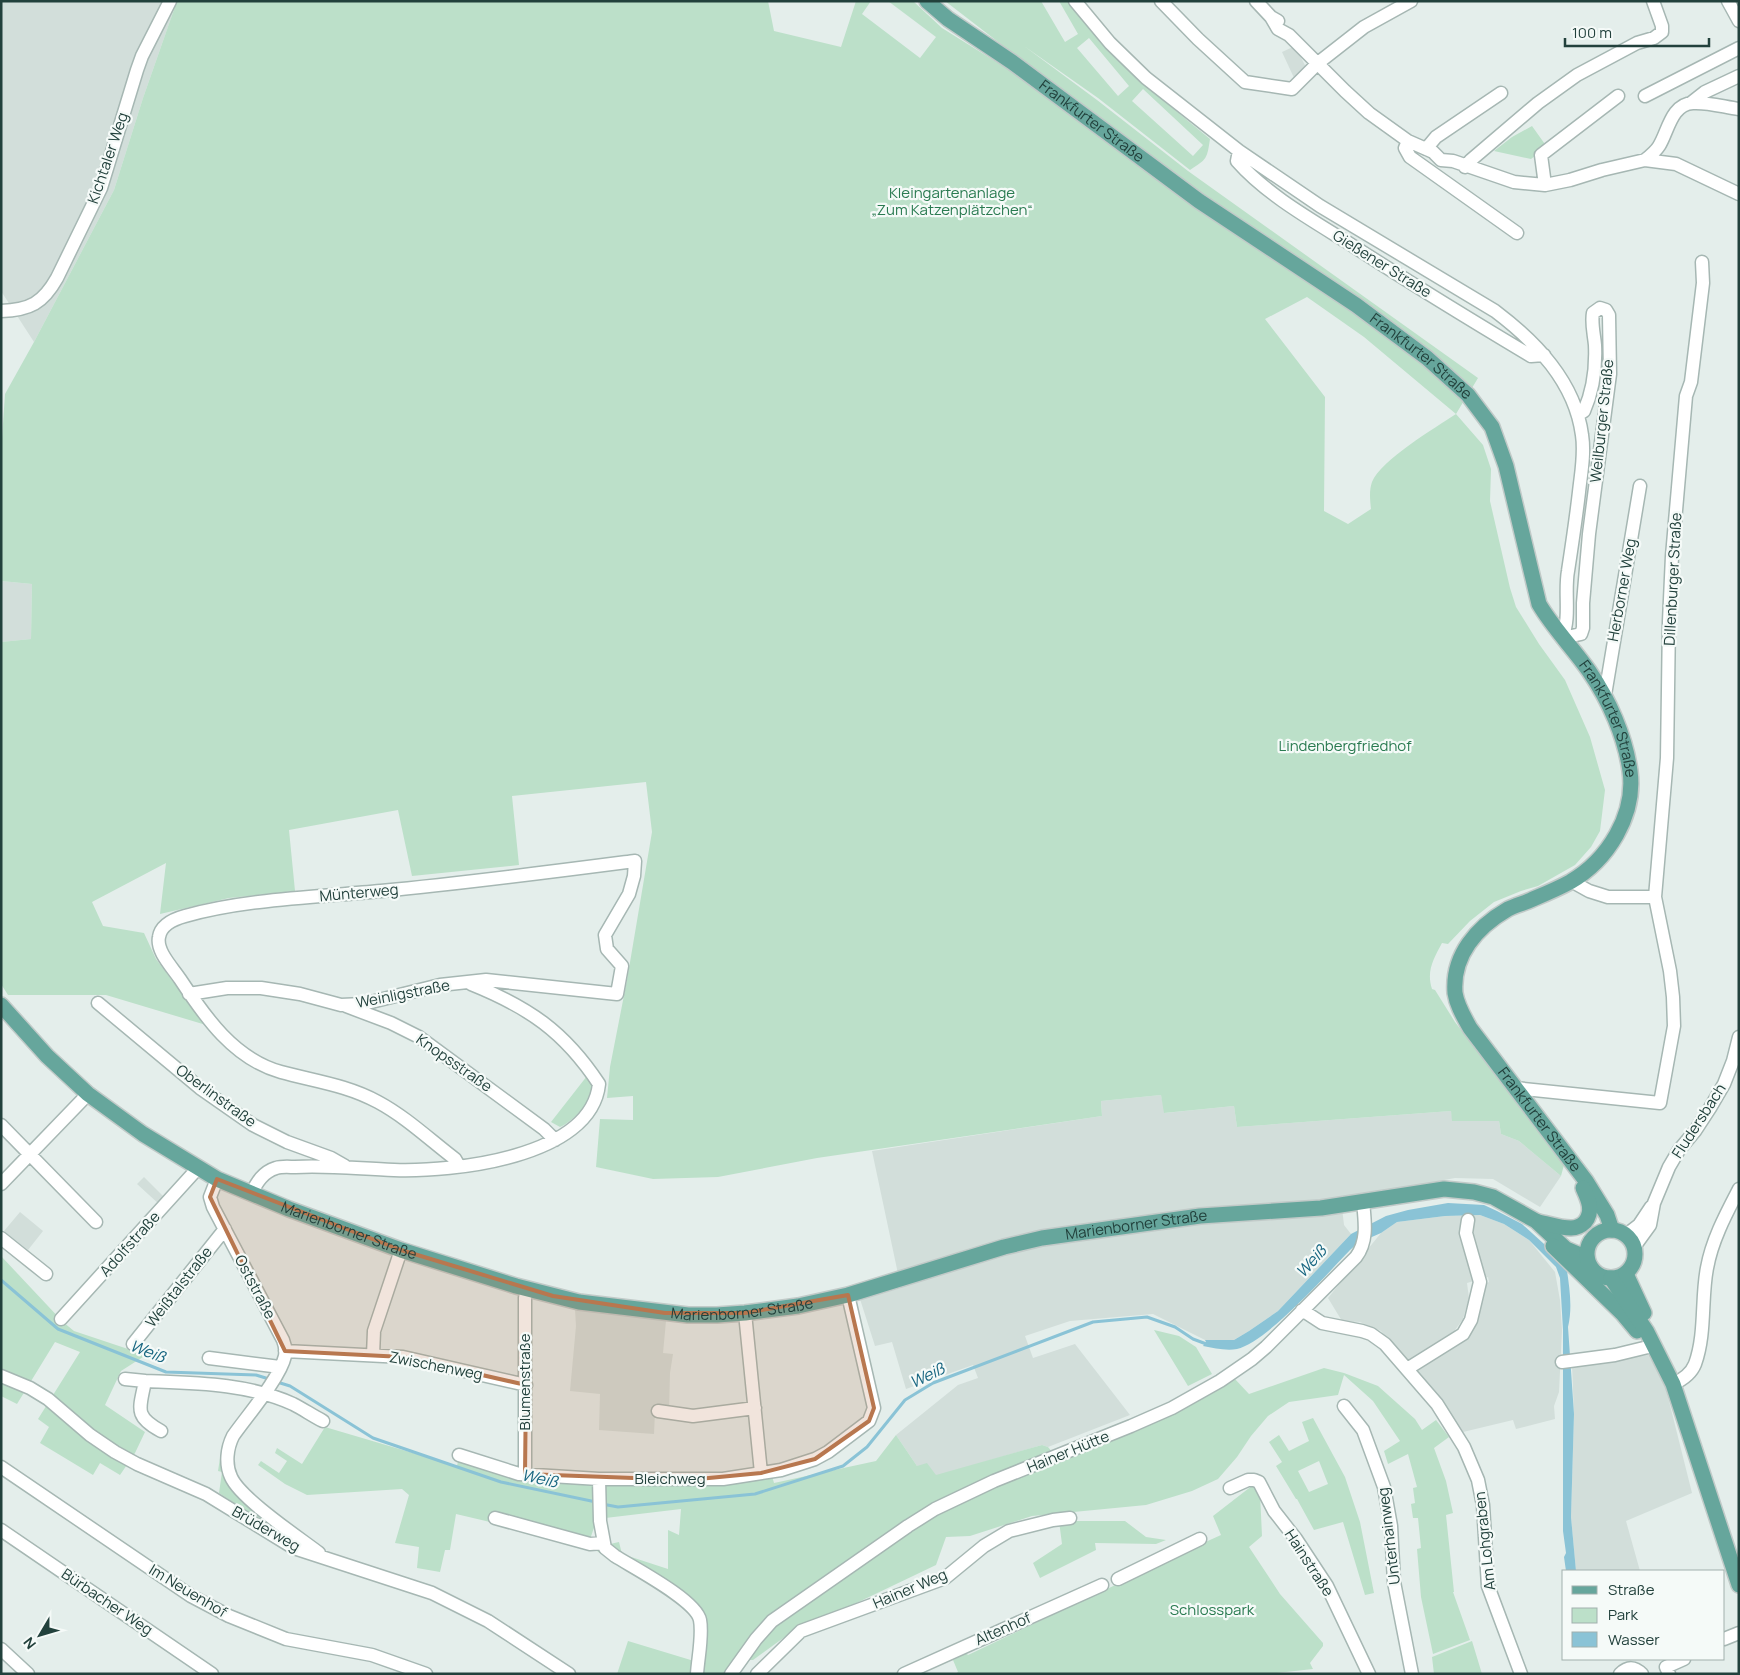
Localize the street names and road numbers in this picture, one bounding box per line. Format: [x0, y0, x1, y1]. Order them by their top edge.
street label: Frankfurter Straße [1035, 75, 1149, 167]
street label: Kichtaler Weg [82, 109, 133, 206]
street label: Gießener Straße [1329, 225, 1436, 303]
street label: Frankfurter Straße [1366, 308, 1477, 404]
street label: Weilburger Straße [1585, 358, 1618, 484]
street label: Dillenburger Straße [1659, 512, 1686, 646]
street label: Herborner Weg [1602, 537, 1641, 643]
street label: Frankfurter Straße [1574, 655, 1642, 779]
street label: Münterweg [319, 879, 399, 906]
street label: Weinligstraße [354, 974, 452, 1013]
street label: Knopsstraße [412, 1029, 497, 1097]
street label: Oberlinstraße [172, 1059, 261, 1132]
street label: Frankfurter Straße [1493, 1063, 1587, 1176]
street label: Fludersbach [1667, 1079, 1731, 1162]
street label: Marienborner Straße [278, 1196, 420, 1264]
street label: Marienborner Straße [1064, 1205, 1208, 1245]
street label: Adolfstraße [95, 1206, 165, 1281]
street label: Weißtalstraße [140, 1242, 217, 1331]
street label: Oststraße [230, 1251, 281, 1323]
street label: Marienborner Straße [670, 1292, 815, 1325]
street label: Blumenstraße [514, 1333, 535, 1430]
street label: Zwischenweg [388, 1346, 485, 1385]
street label: Hainer Hütte [1023, 1425, 1112, 1478]
street label: Bleichweg [634, 1468, 706, 1489]
street label: Unterhainweg [1372, 1486, 1405, 1586]
street label: Am Lohgraben [1469, 1490, 1500, 1592]
street label: Brüderweg [228, 1501, 304, 1557]
street label: Hainstraße [1280, 1525, 1339, 1601]
street label: Im Neuenhof [145, 1559, 232, 1623]
street label: Bürbacher Weg [58, 1563, 157, 1640]
street label: Hainer Weg [869, 1563, 950, 1614]
street label: Altenhof [971, 1607, 1035, 1650]

